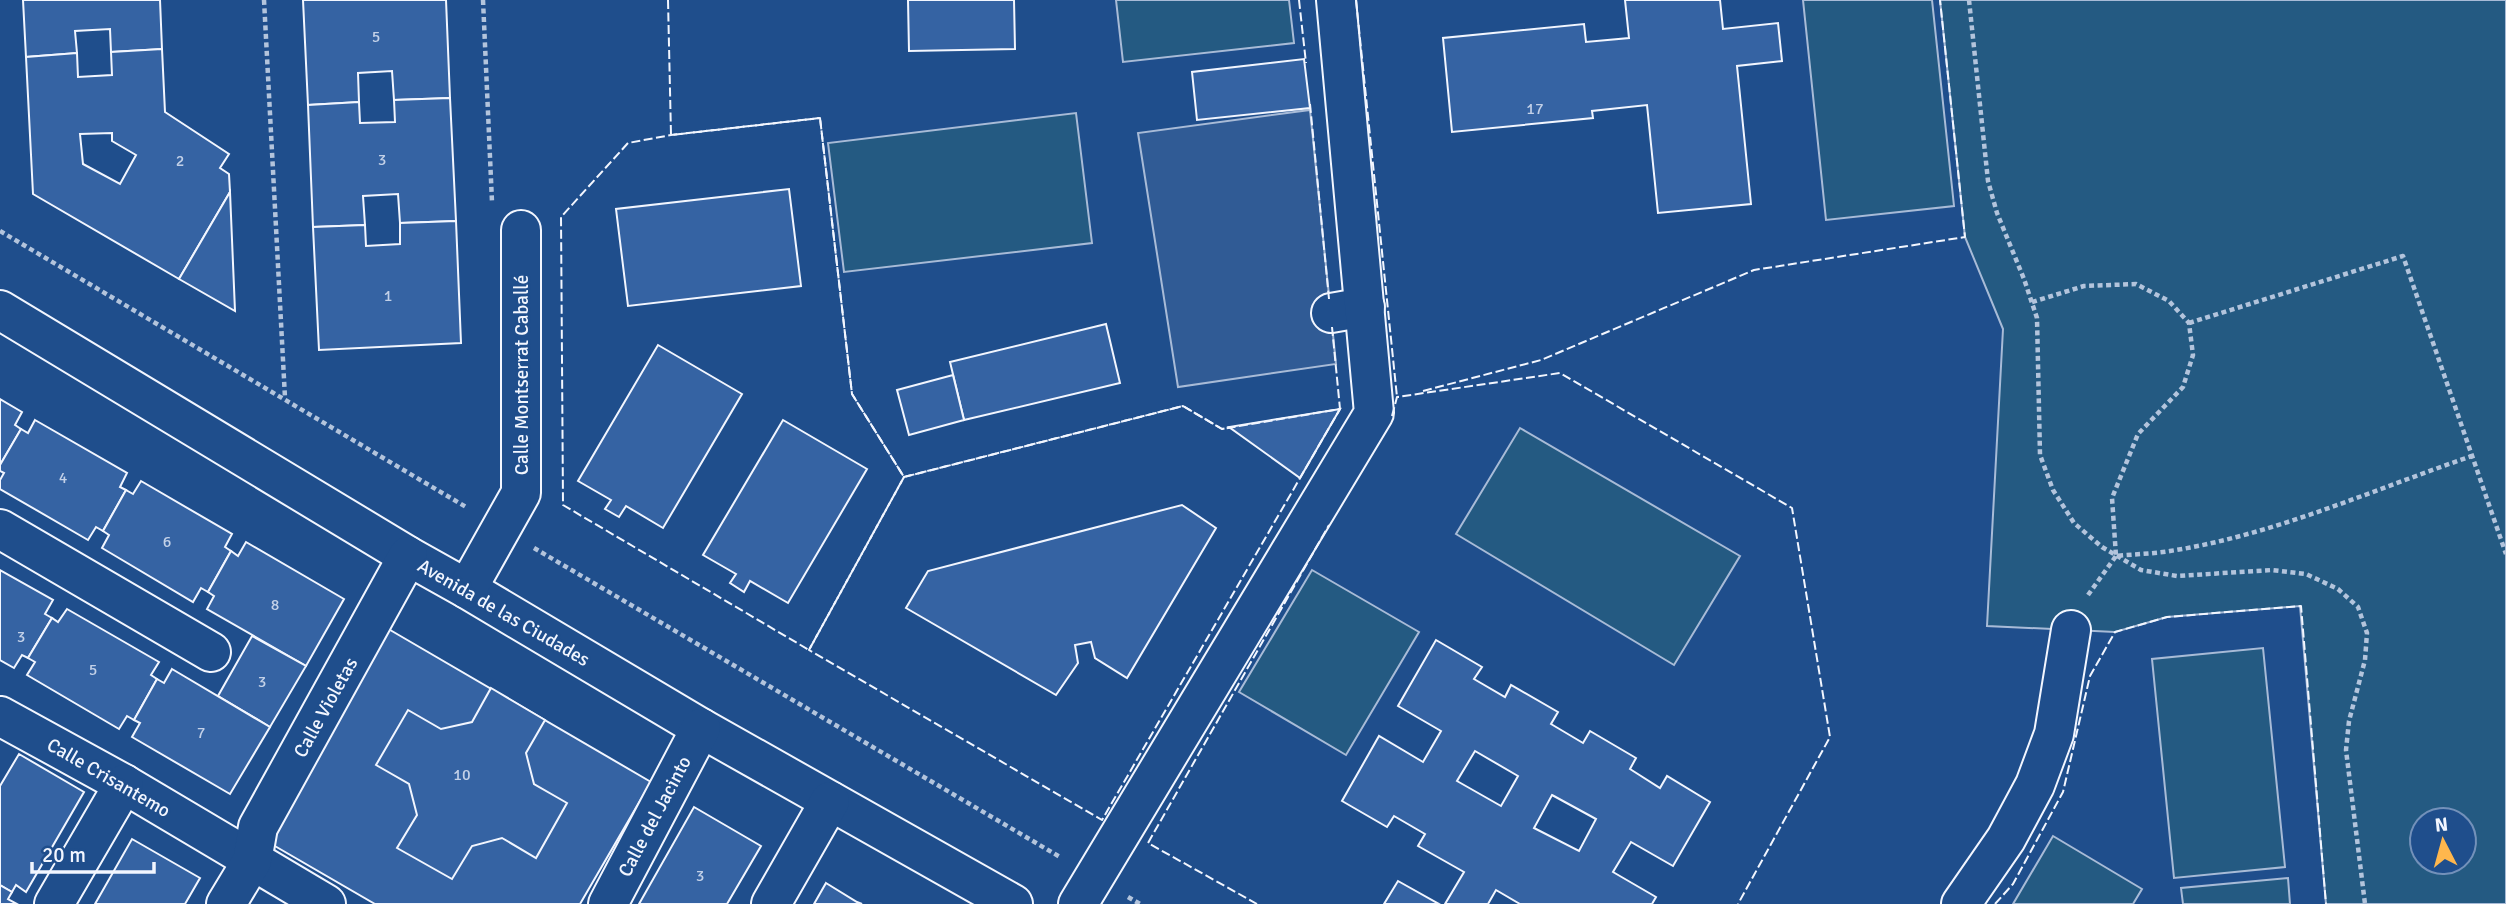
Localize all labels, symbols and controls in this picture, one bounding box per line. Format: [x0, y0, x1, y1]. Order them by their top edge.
house number: 5 [372, 27, 380, 47]
house number: 17 [1526, 99, 1544, 119]
house number: 3 [378, 150, 386, 170]
house number: 2 [176, 151, 184, 171]
street label: Calle Montserrat Caballé [510, 275, 534, 475]
house number: 1 [384, 286, 392, 306]
house number: 4 [59, 468, 68, 488]
house number: 6 [163, 532, 171, 552]
street label: Avenida de las Ciudades [413, 554, 594, 672]
house number: 8 [271, 595, 279, 615]
house number: 3 [17, 627, 25, 647]
street label: Calle Violetas [289, 653, 363, 762]
house number: 5 [89, 660, 97, 680]
house number: 3 [258, 672, 266, 692]
house number: 7 [197, 723, 205, 743]
street label: Calle Crisantemo [42, 733, 175, 823]
street label: Calle del Jacinto [613, 752, 697, 881]
house number: 10 [453, 765, 471, 785]
north arrow [2408, 806, 2478, 876]
text: N [2434, 812, 2449, 838]
scale bar [32, 830, 154, 874]
text: 20 m [42, 842, 86, 868]
house number: 3 [696, 866, 704, 886]

